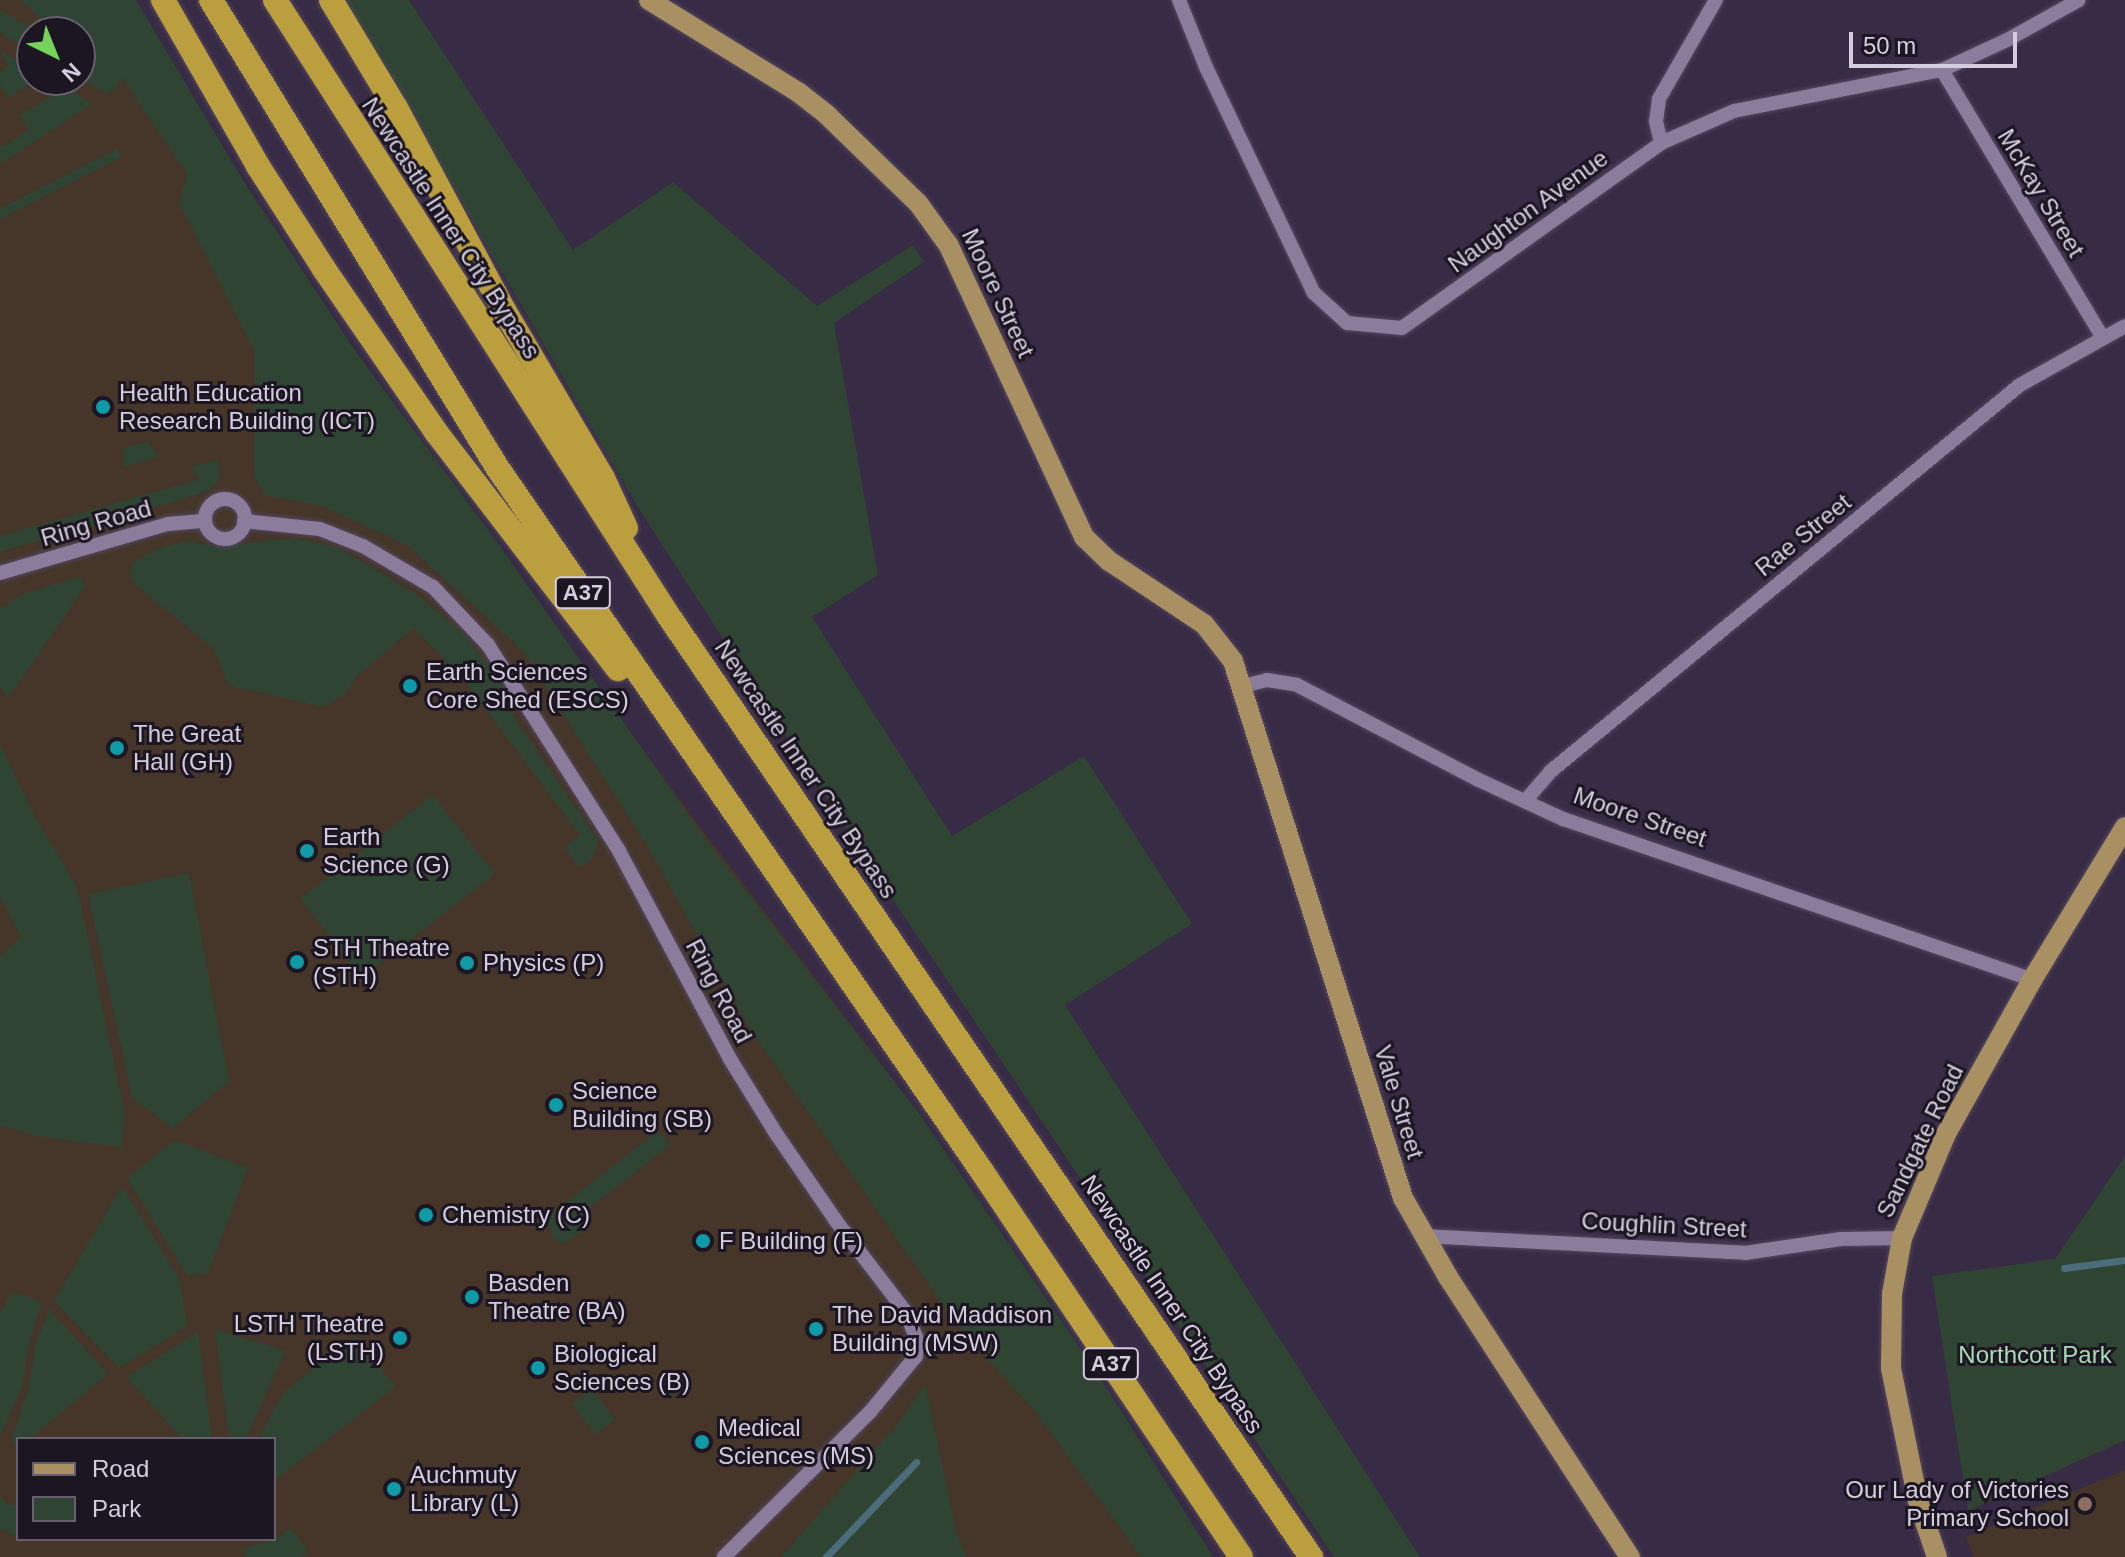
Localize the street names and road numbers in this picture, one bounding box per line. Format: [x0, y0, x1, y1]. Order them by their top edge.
street label: Newcastle Inner City Bypass [356, 92, 546, 364]
street label: McKay Street [1992, 124, 2090, 262]
street label: Naughton Avenue [1442, 143, 1614, 279]
street label: Moore Street [956, 224, 1040, 362]
street label: Rae Street [1749, 488, 1857, 582]
street label: Ring Road [38, 494, 154, 552]
road number: A37 [553, 575, 613, 611]
street label: Newcastle Inner City Bypass [709, 634, 903, 904]
street label: Moore Street [1570, 781, 1710, 853]
street label: Ring Road [680, 934, 758, 1048]
street label: Vale Street [1368, 1042, 1430, 1162]
street label: Sandgate Road [1870, 1060, 1970, 1222]
street label: Newcastle Inner City Bypass [1075, 1169, 1269, 1439]
street label: Coughlin Street [1581, 1206, 1747, 1244]
road number: A37 [1081, 1346, 1141, 1382]

